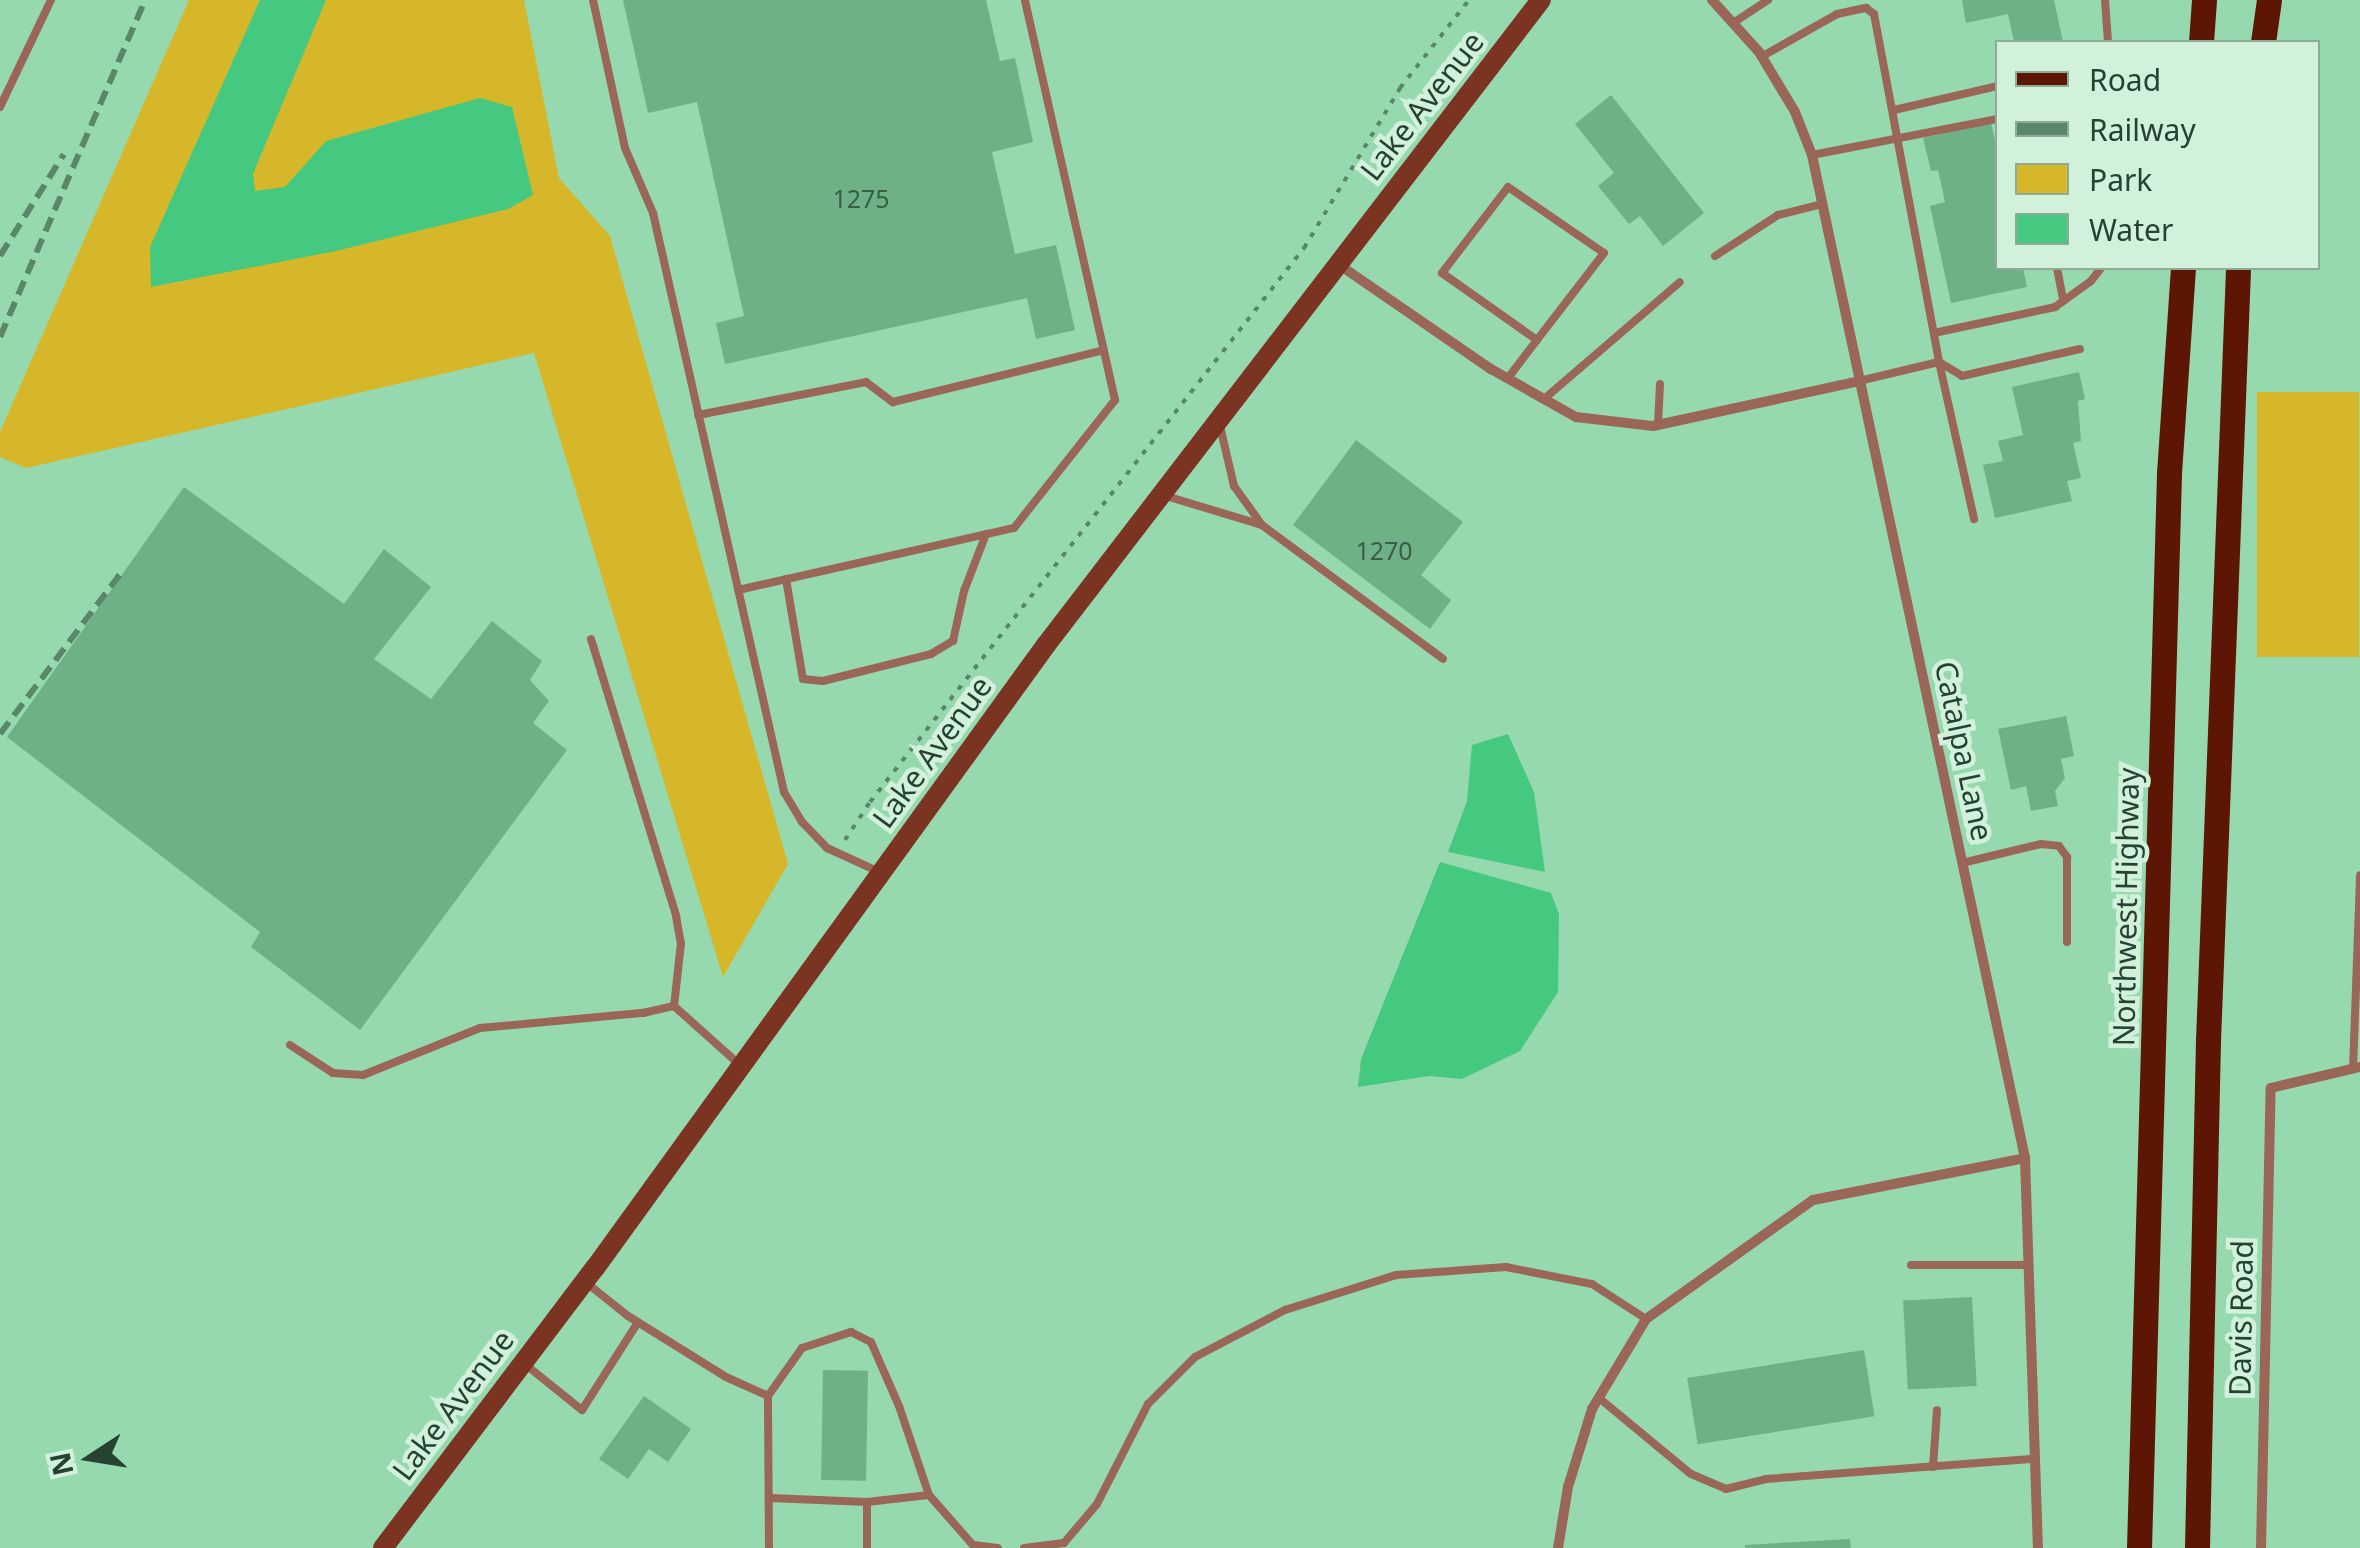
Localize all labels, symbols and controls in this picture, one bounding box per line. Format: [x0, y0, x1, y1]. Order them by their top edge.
street label: Lake Avenue [1353, 25, 1491, 187]
legend [1995, 40, 2320, 270]
text: Road [2089, 59, 2161, 100]
text: Railway [2089, 109, 2196, 150]
text: Park [2089, 159, 2152, 200]
house number: 1275 [832, 183, 890, 213]
text: Water [2089, 209, 2173, 250]
house number: 1270 [1355, 535, 1413, 565]
street label: Catalpa Lane [1927, 658, 2001, 844]
street label: Lake Avenue [865, 669, 999, 835]
street label: Northwest Highway [2106, 767, 2146, 1047]
street label: Davis Road [2222, 1240, 2260, 1396]
street label: Lake Avenue [385, 1323, 521, 1487]
north arrow [40, 1408, 140, 1508]
text: N [40, 1449, 82, 1479]

